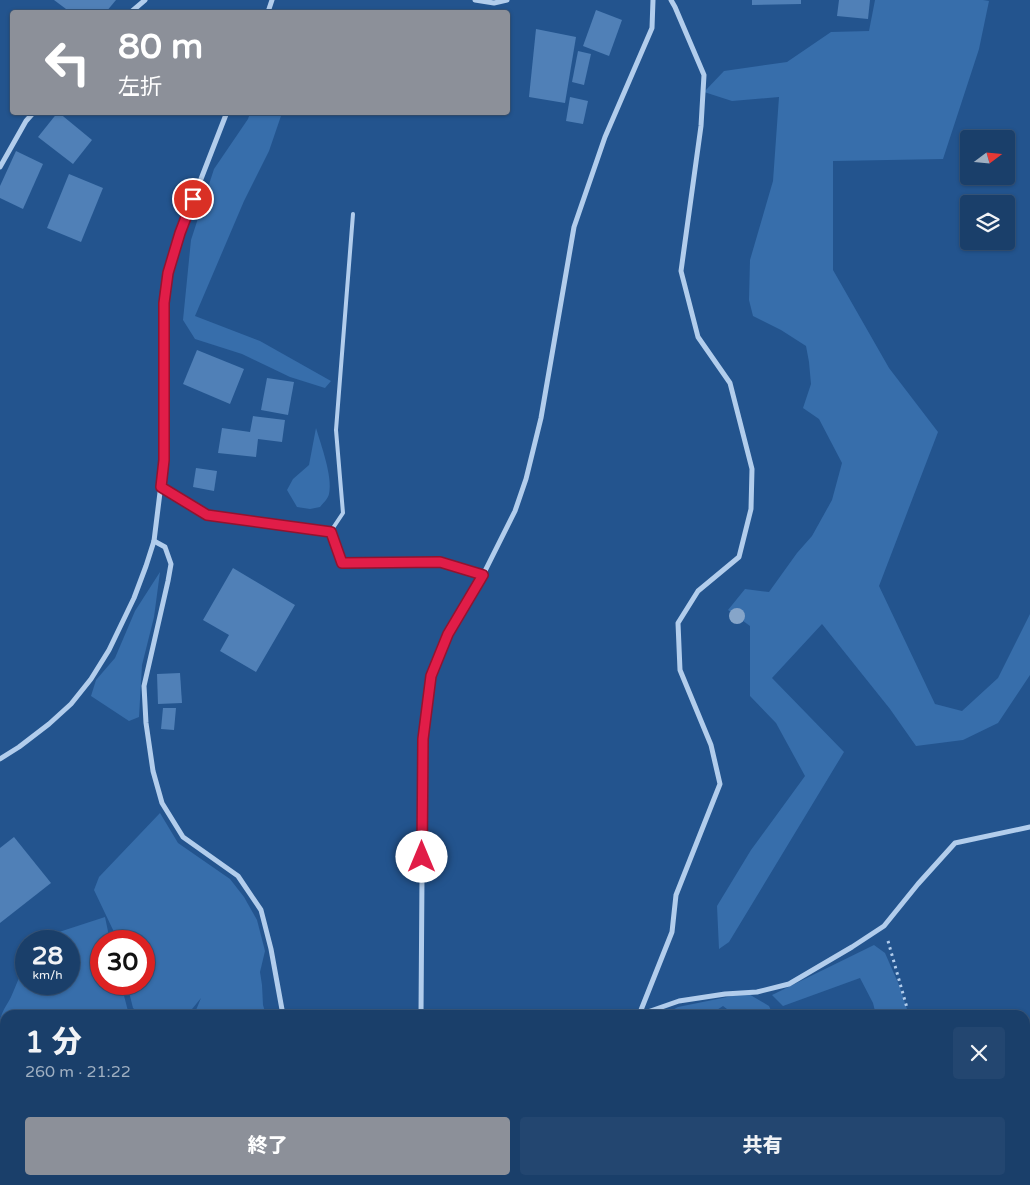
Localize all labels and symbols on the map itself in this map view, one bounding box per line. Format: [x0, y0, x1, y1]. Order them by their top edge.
north arrow [960, 130, 1015, 185]
pin [172, 178, 214, 220]
position arrow [395, 830, 447, 882]
speed limit sign: 30 [90, 930, 155, 995]

